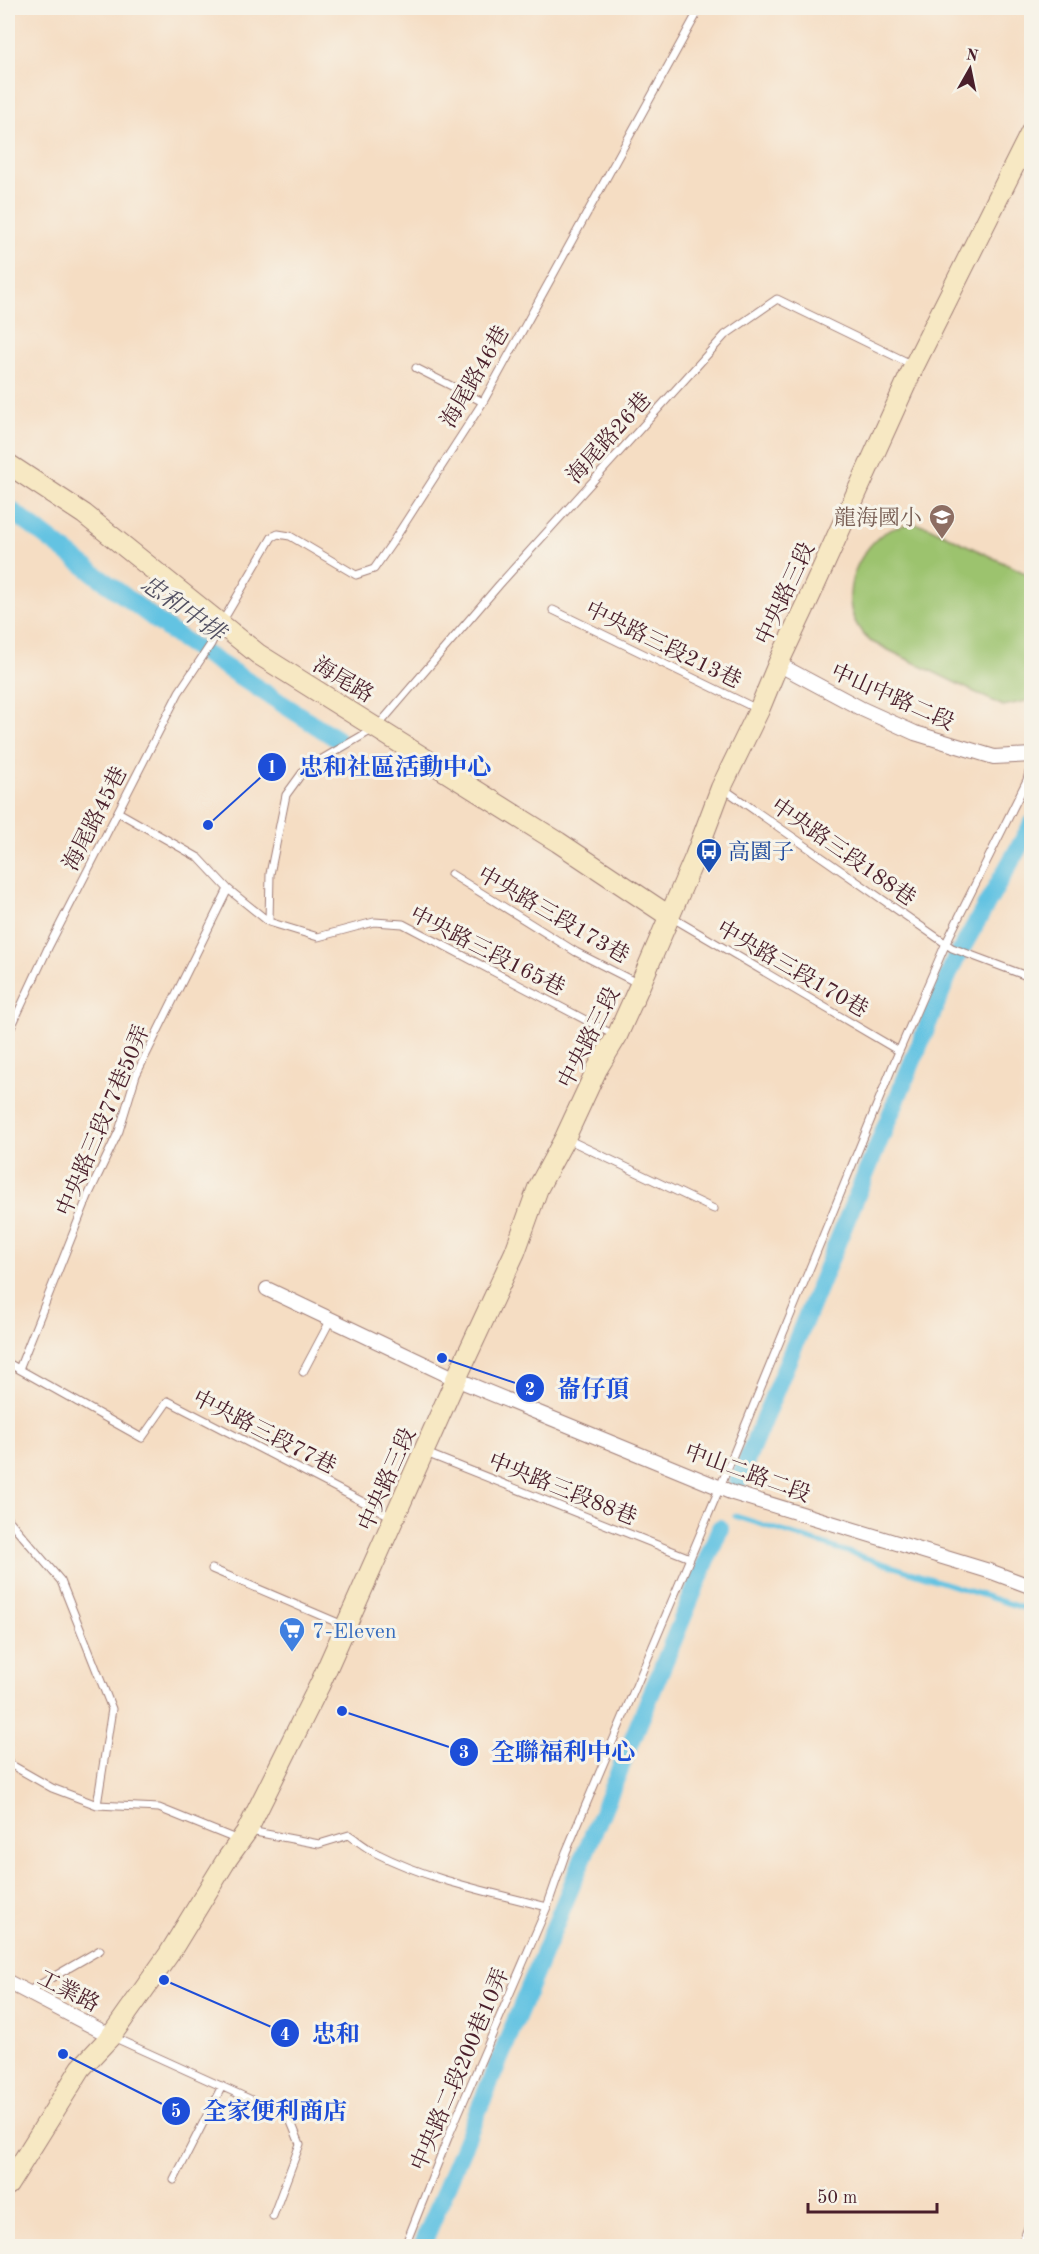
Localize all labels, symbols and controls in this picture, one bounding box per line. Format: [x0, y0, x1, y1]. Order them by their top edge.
north arrow [940, 39, 1000, 99]
text: N [965, 47, 980, 65]
street label: 海尾路46巷 [436, 321, 514, 432]
street label: 海尾路26巷 [562, 387, 656, 488]
school or university icon: 龍海國小 [927, 502, 957, 540]
place label: 龍海國小 [834, 506, 922, 530]
street label: 中央路三段 [751, 538, 819, 648]
water label: 忠和中排 [136, 570, 232, 649]
street label: 中央路三段213巷 [582, 597, 745, 693]
street label: 海尾路 [309, 653, 378, 707]
street label: 中山中路二段 [827, 659, 958, 735]
callout: 忠和社區活動中心 [257, 746, 503, 788]
text: 忠和社區活動中心 [299, 754, 491, 781]
text: 1 [267, 759, 277, 777]
street label: 海尾路45巷 [58, 762, 131, 874]
street label: 中央路三段188巷 [767, 793, 920, 910]
bus stop icon: 高園子 [694, 836, 724, 874]
place label: 高園子 [728, 840, 794, 864]
street label: 中央路三段173巷 [474, 862, 633, 968]
street label: 中央路三段165巷 [406, 902, 569, 1000]
street label: 中央路三段170巷 [713, 916, 872, 1022]
street label: 中央路三段 [553, 983, 625, 1092]
street label: 中央路三段77巷50弄 [52, 1021, 154, 1219]
callout: 崙仔頂 [515, 1367, 641, 1409]
text: 崙仔頂 [557, 1376, 629, 1403]
text: 2 [525, 1381, 535, 1399]
street label: 中央路三段77巷 [189, 1385, 340, 1478]
street label: 中央路三段 [354, 1424, 420, 1535]
street label: 中山二路二段 [682, 1439, 814, 1507]
street label: 中央路三段88巷 [485, 1448, 640, 1530]
supermarket icon: 7-Eleven [277, 1615, 307, 1653]
place label: 7-Eleven [312, 1621, 397, 1643]
callout: 全聯福利中心 [449, 1731, 647, 1773]
text: 全聯福利中心 [491, 1739, 635, 1766]
text: 3 [459, 1744, 469, 1762]
street label: 中央路二段200巷10弄 [406, 1964, 514, 2174]
street label: 工業路 [34, 1965, 103, 2017]
callout: 忠和 [270, 2012, 372, 2054]
text: 忠和 [312, 2021, 360, 2048]
text: 4 [280, 2026, 290, 2044]
callout: 全家便利商店 [161, 2090, 359, 2132]
text: 全家便利商店 [203, 2098, 347, 2125]
text: 5 [171, 2103, 181, 2121]
scale bar [808, 2176, 937, 2214]
text: 50 m [817, 2189, 857, 2207]

